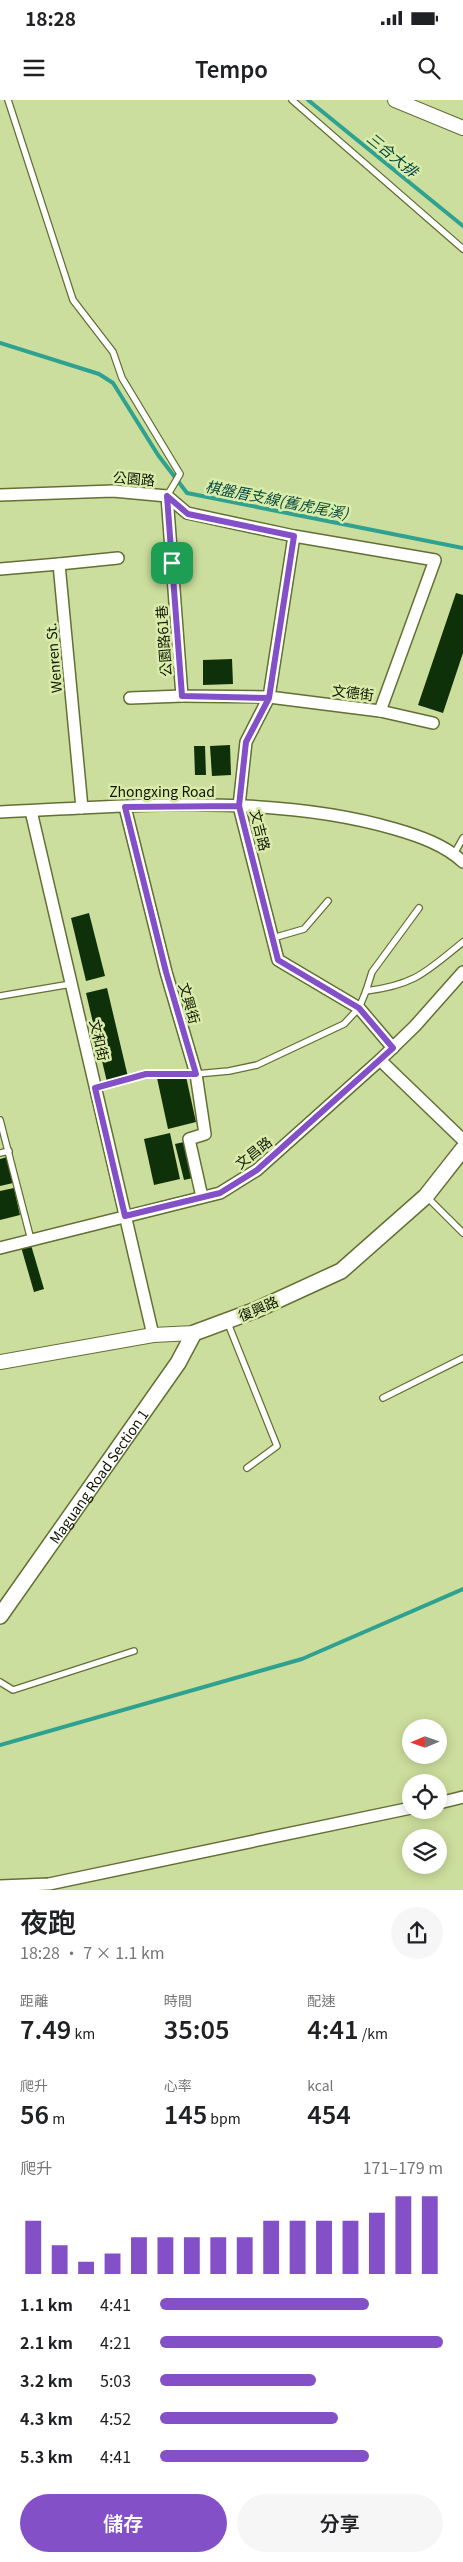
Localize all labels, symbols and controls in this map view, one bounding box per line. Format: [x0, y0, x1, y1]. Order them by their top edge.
text: 18:28 [25, 4, 76, 31]
text: Tempo [195, 52, 268, 84]
icon: menu [20, 54, 48, 82]
icon: search [415, 54, 443, 82]
water label: 三合大排 [363, 127, 424, 182]
street label: 公園路 [112, 466, 156, 490]
water label: 棋盤厝支線(舊虎尾溪) [204, 475, 351, 523]
pin [151, 542, 193, 584]
icon: arrive [158, 549, 186, 577]
street label: 公園路61巷 [151, 605, 175, 677]
street label: Wenren St. [40, 622, 66, 694]
street label: 文德街 [331, 680, 375, 704]
street label: Zhongxing Road [109, 781, 215, 801]
street label: 文吉路 [246, 807, 276, 853]
street label: 文興街 [175, 980, 205, 1026]
street label: 文和街 [86, 1017, 114, 1063]
street label: 文昌路 [230, 1131, 276, 1173]
street label: 復興路 [235, 1291, 281, 1325]
street label: Maguang Road Section 1 [44, 1405, 153, 1547]
north arrow [402, 1719, 448, 1764]
map controls [402, 1719, 447, 1874]
button: locate [402, 1774, 447, 1819]
button: layers [402, 1829, 447, 1874]
text: 夜跑 [20, 1901, 76, 1941]
button: share [391, 1907, 443, 1959]
text: 18:28 · 7 × 1.1 km [20, 1940, 165, 1964]
text: 距離 [20, 1990, 48, 2010]
text: 時間 [164, 1990, 192, 2010]
text: 配速 [307, 1990, 335, 2010]
text: 7.49 [20, 2010, 71, 2046]
text: 35:05 [164, 2010, 229, 2046]
text: 4:41 [307, 2010, 359, 2046]
text: km [71, 2023, 95, 2043]
text: /km [359, 2023, 388, 2043]
text: 爬升 [20, 2075, 48, 2095]
text: 心率 [164, 2075, 192, 2095]
text: kcal [307, 2075, 334, 2095]
text: 56 [20, 2095, 49, 2131]
text: 145 [164, 2095, 207, 2131]
text: 454 [307, 2095, 351, 2131]
text: m [49, 2108, 65, 2128]
text: bpm [207, 2108, 241, 2128]
text: 爬升 [20, 2155, 52, 2179]
text: 171–179 m [363, 2155, 443, 2179]
text: 1.1 km [20, 2292, 73, 2316]
text: 4:41 [100, 2292, 131, 2316]
text: 2.1 km [20, 2330, 73, 2354]
text: 4:21 [100, 2330, 131, 2354]
text: 3.2 km [20, 2368, 73, 2392]
text: 5:03 [100, 2368, 131, 2392]
text: 4.3 km [20, 2406, 73, 2430]
text: 4:52 [100, 2406, 131, 2430]
text: 5.3 km [20, 2444, 73, 2468]
text: 4:41 [100, 2444, 131, 2468]
button: 儲存 [20, 2494, 227, 2552]
button: 分享 [237, 2494, 443, 2552]

